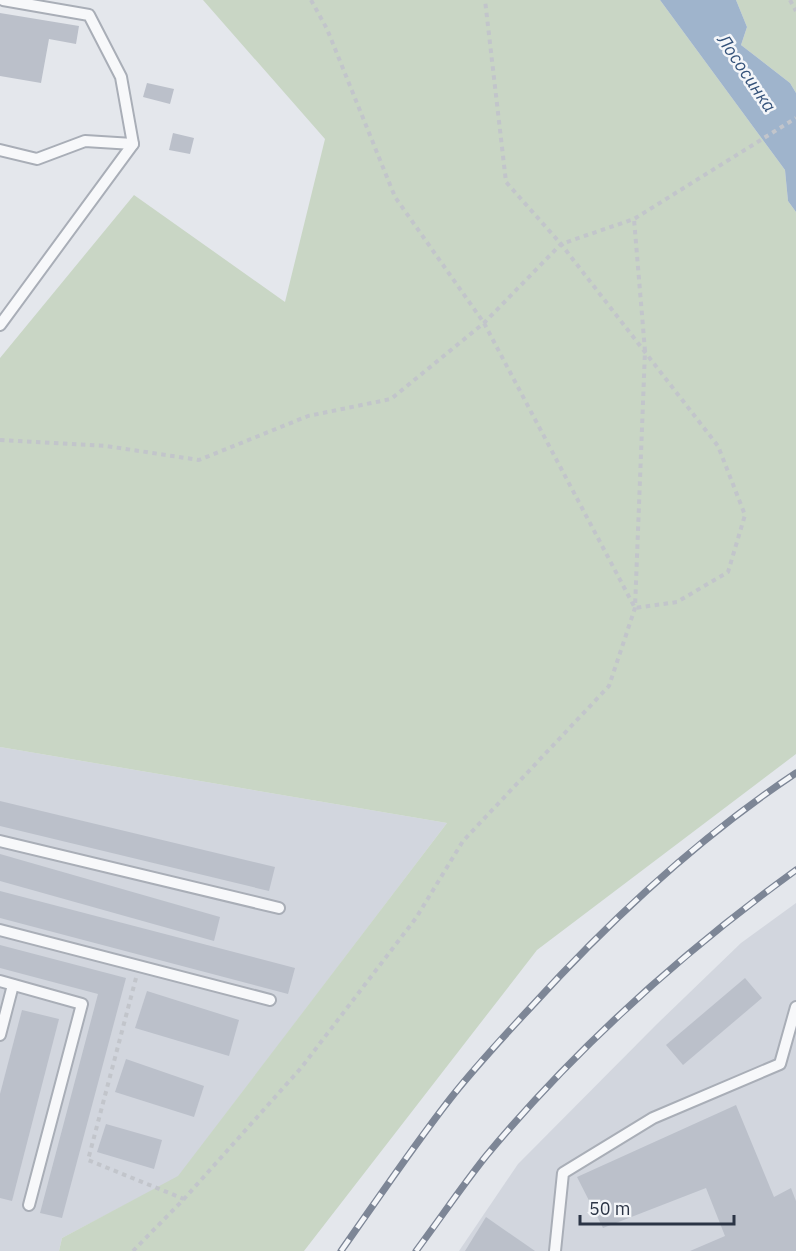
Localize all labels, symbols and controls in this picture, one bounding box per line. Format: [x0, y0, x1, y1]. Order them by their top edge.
water label: Лососинка [712, 29, 781, 116]
scale bar [580, 1188, 734, 1226]
text: 50 m [589, 1197, 631, 1220]

